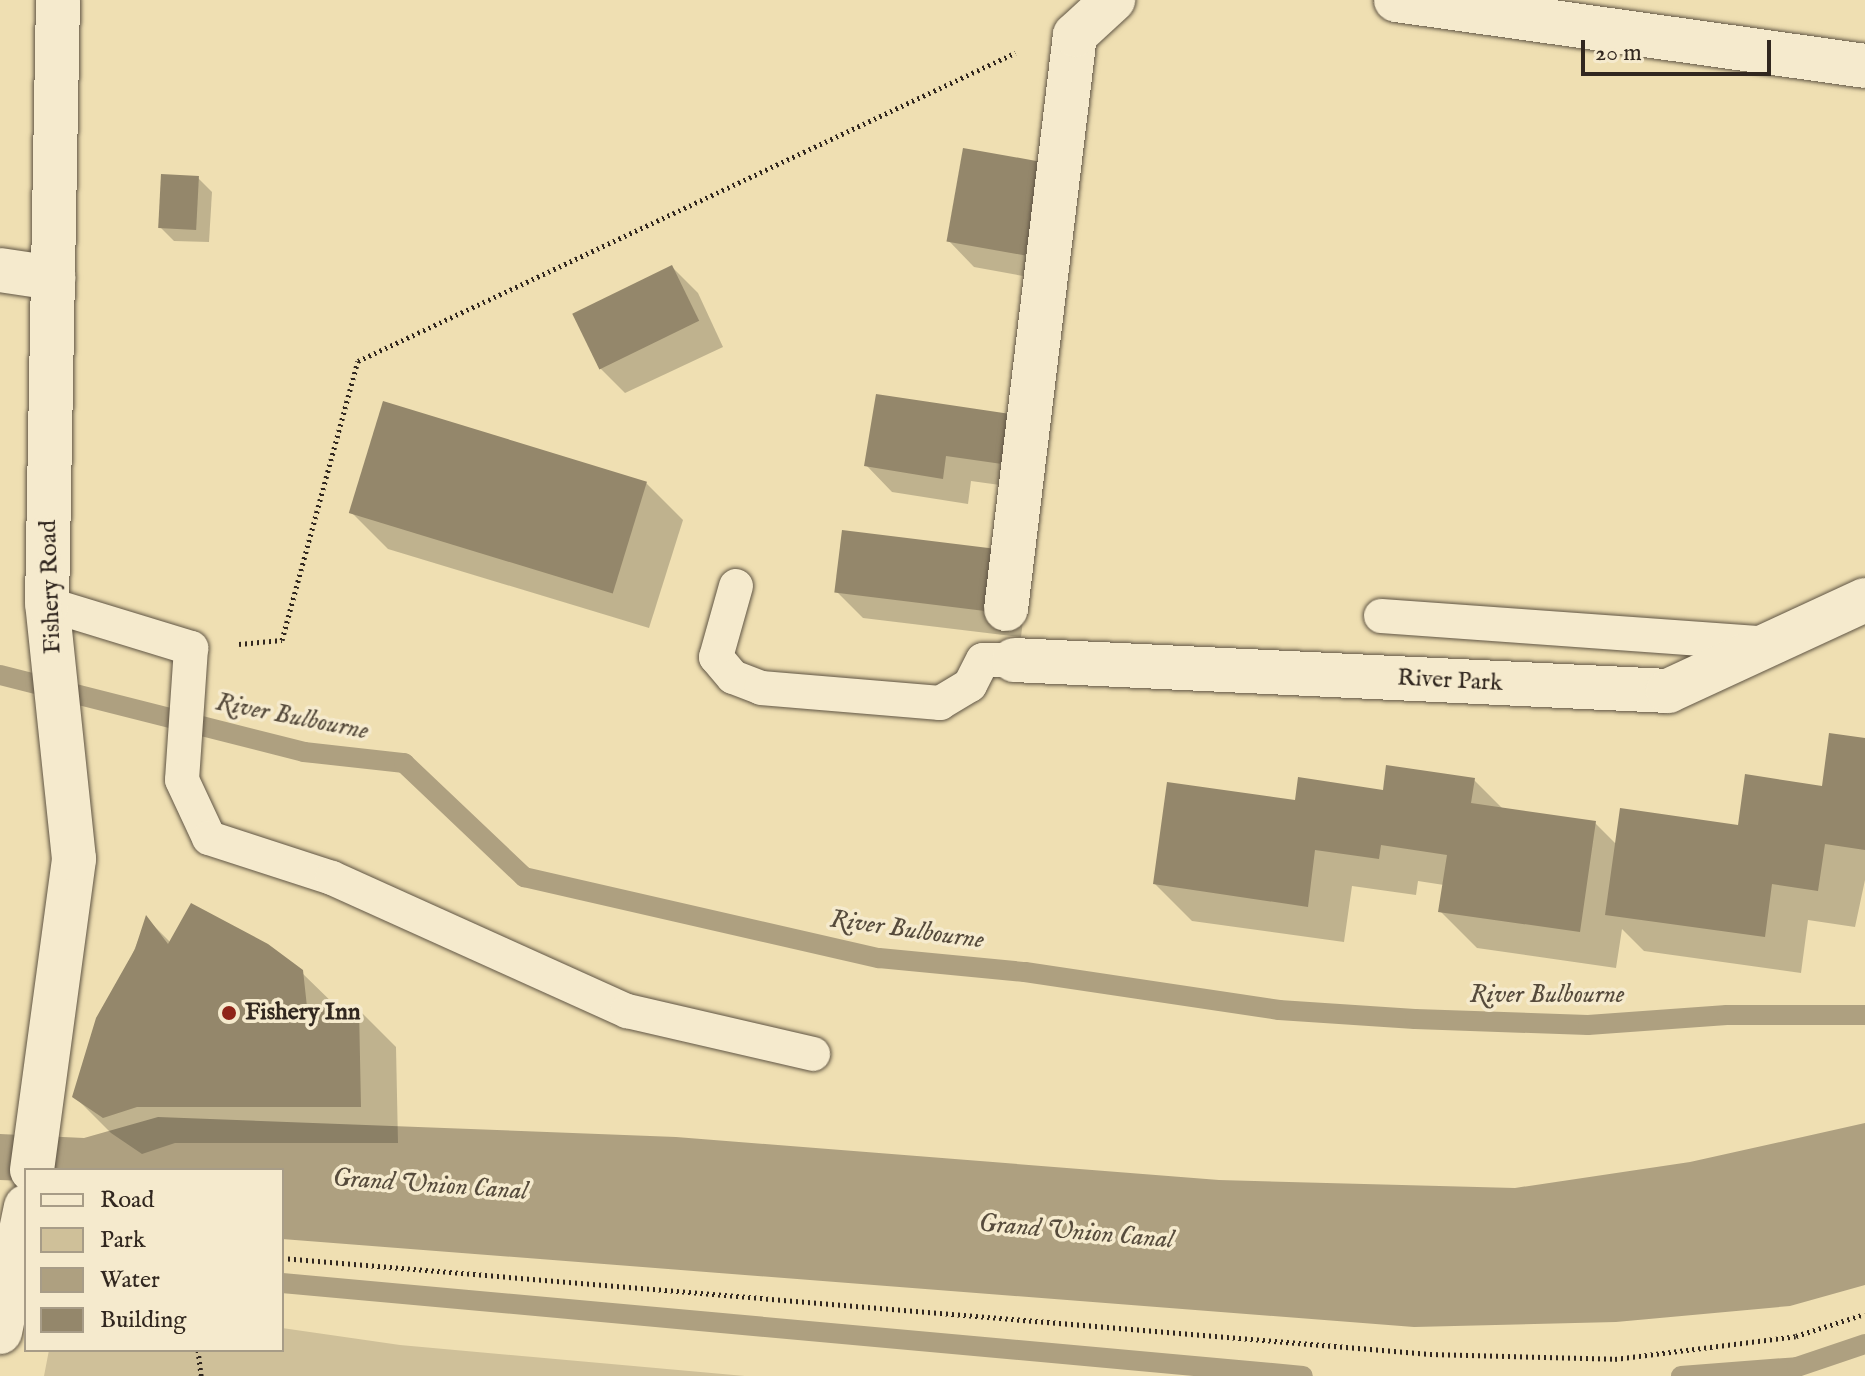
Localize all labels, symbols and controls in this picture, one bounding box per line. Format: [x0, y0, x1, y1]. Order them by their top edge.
scale bar [1585, 24, 1775, 74]
text: 20 m [1595, 38, 1642, 69]
street label: Fishery Road [34, 520, 68, 654]
street label: River Park [1396, 664, 1504, 698]
water label: River Bulbourne [213, 687, 371, 747]
water label: River Bulbourne [828, 904, 986, 956]
water label: River Bulbourne [1470, 979, 1624, 1011]
place label: Fishery Inn [245, 999, 361, 1027]
marker: Fishery Inn [220, 1004, 238, 1022]
water label: Grand Union Canal [331, 1163, 529, 1207]
legend [24, 1168, 284, 1352]
text: Road [100, 1185, 154, 1216]
water label: Grand Union Canal [977, 1208, 1175, 1256]
text: Park [100, 1225, 146, 1256]
text: Water [100, 1265, 160, 1296]
text: Building [100, 1305, 186, 1336]

